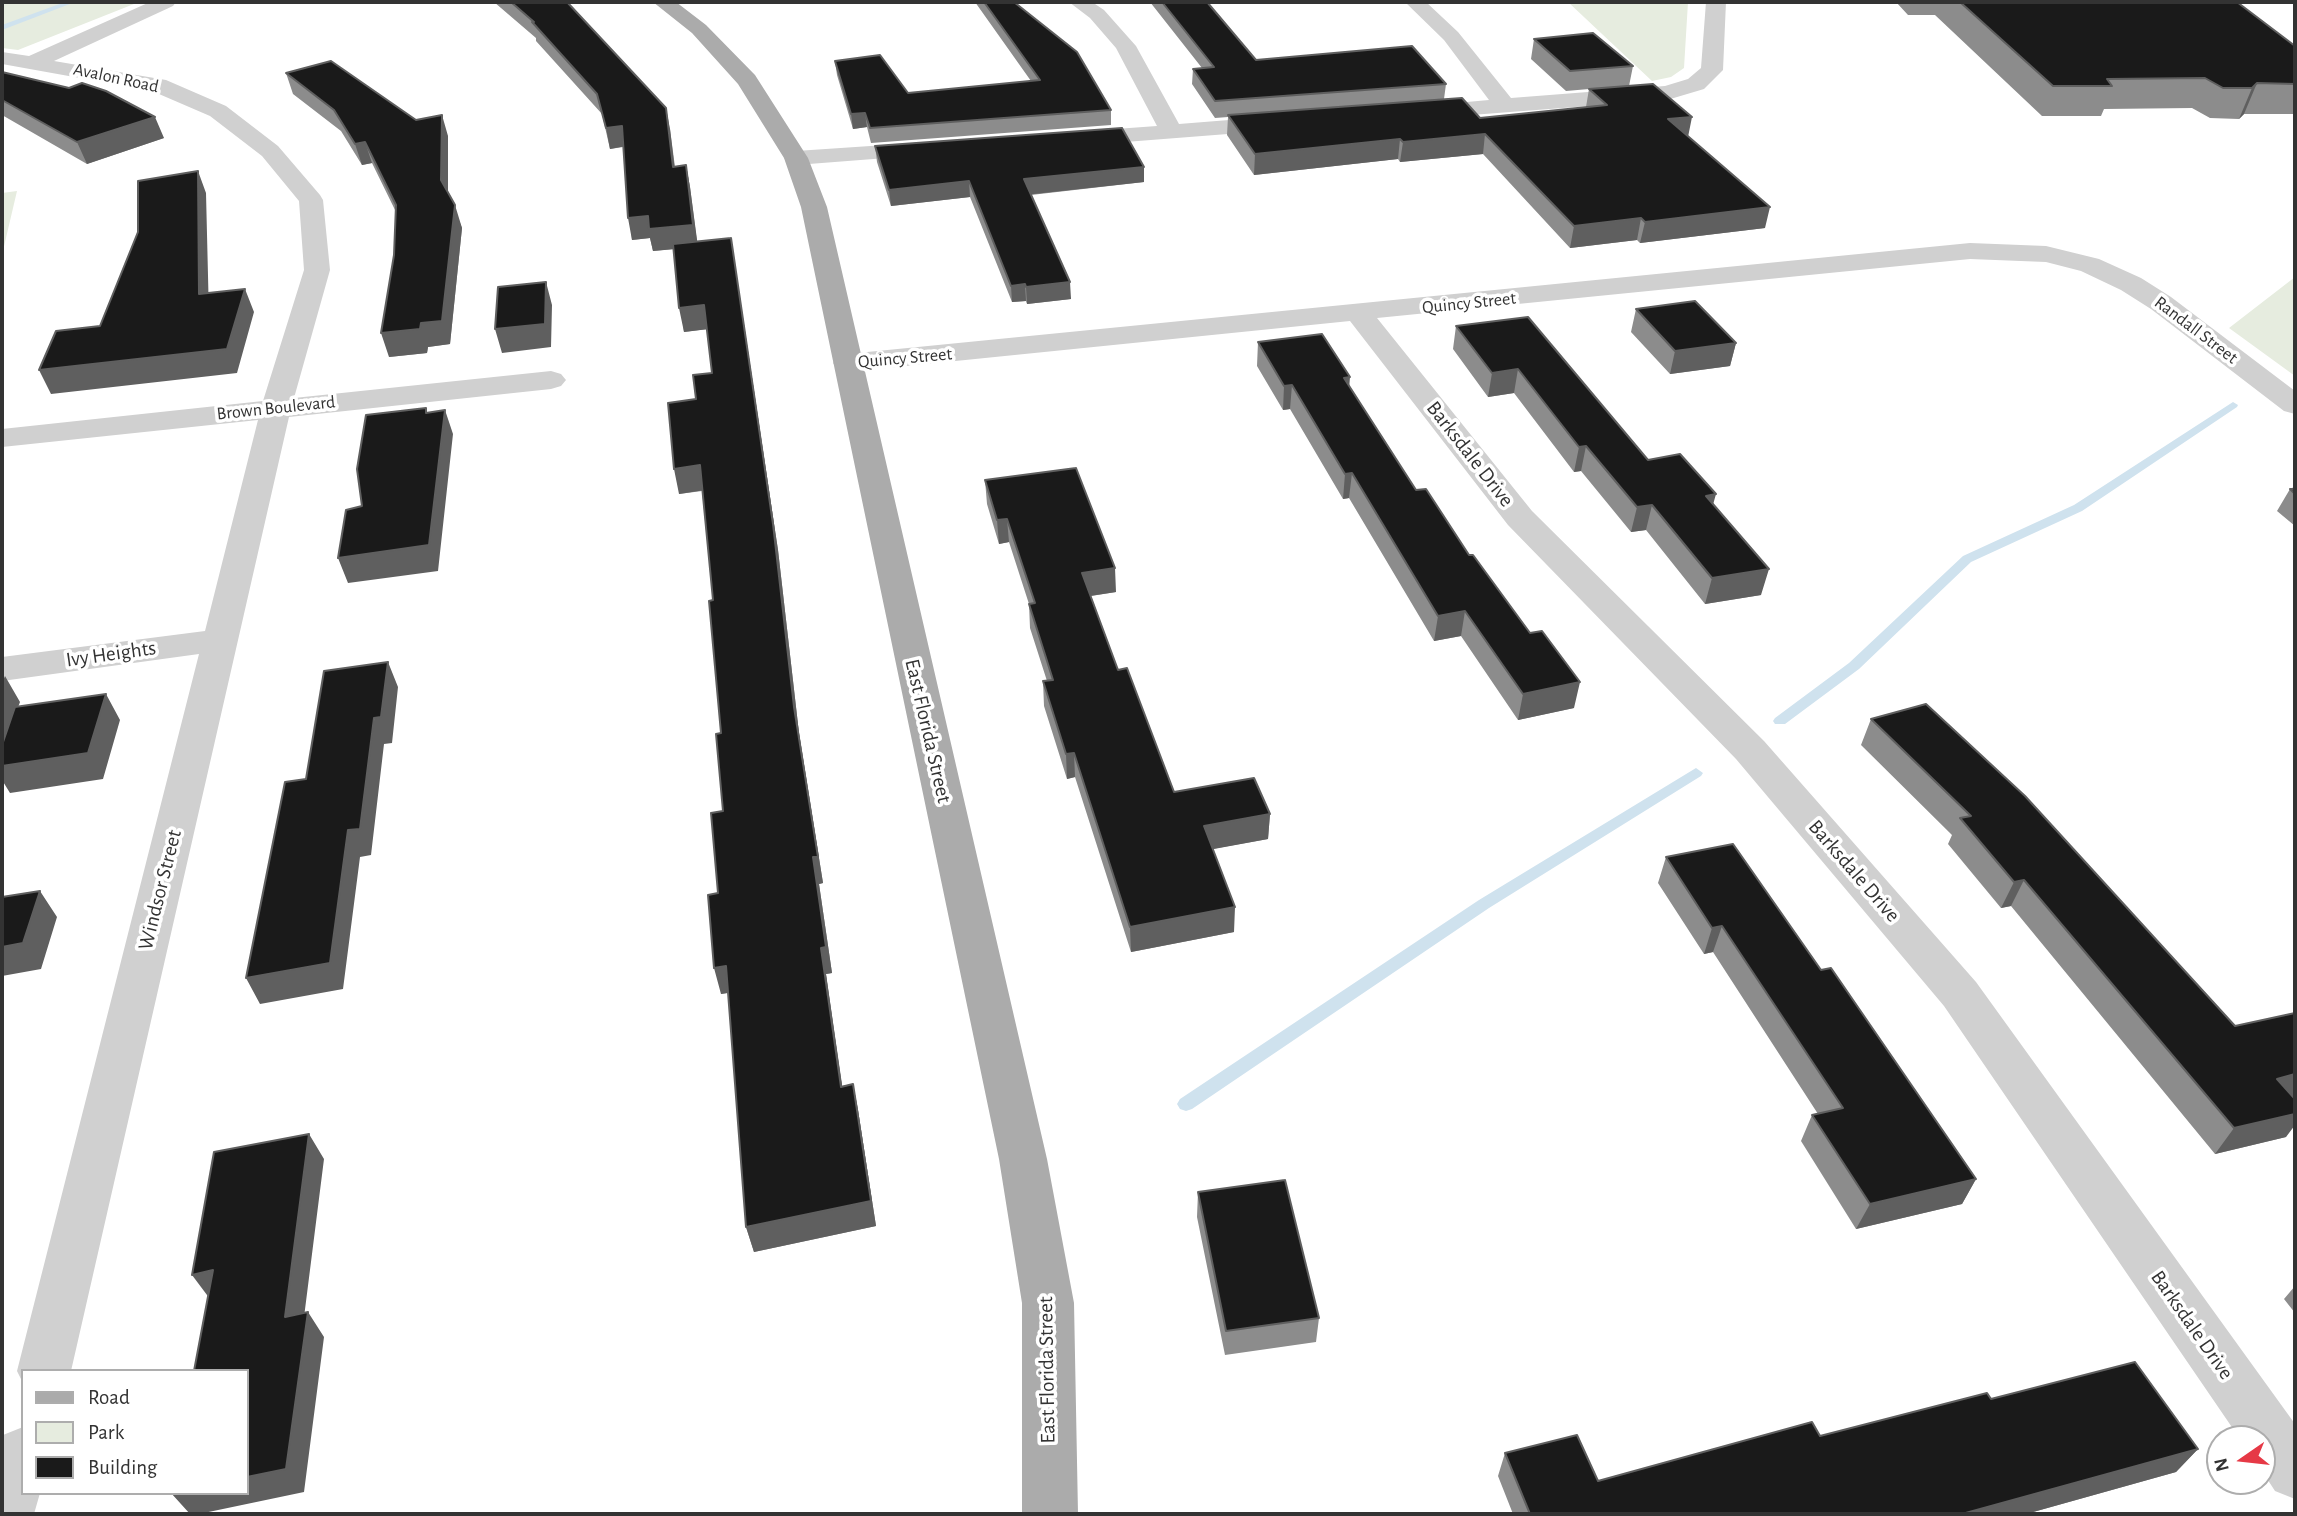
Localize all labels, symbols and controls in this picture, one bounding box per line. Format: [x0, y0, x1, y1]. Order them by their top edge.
street label: Avalon Road [71, 58, 161, 98]
street label: Quincy Street [1421, 287, 1517, 319]
street label: Randall Street [2150, 292, 2242, 368]
street label: Quincy Street [857, 343, 953, 373]
street label: Brown Boulevard [216, 391, 336, 425]
street label: Barksdale Drive [1421, 396, 1519, 512]
street label: Ivy Heights [64, 635, 158, 673]
street label: East Florida Street [899, 657, 957, 805]
street label: Barksdale Drive [1803, 815, 1905, 927]
street label: Windsor Street [133, 827, 187, 953]
street label: Barksdale Drive [2145, 1266, 2239, 1384]
street label: East Florida Street [1033, 1296, 1061, 1444]
legend [21, 1369, 248, 1495]
text: Road [88, 1387, 130, 1408]
text: Park [88, 1422, 124, 1443]
north arrow [2206, 1425, 2276, 1495]
text: N [2211, 1456, 2233, 1473]
text: Building [88, 1457, 157, 1478]

